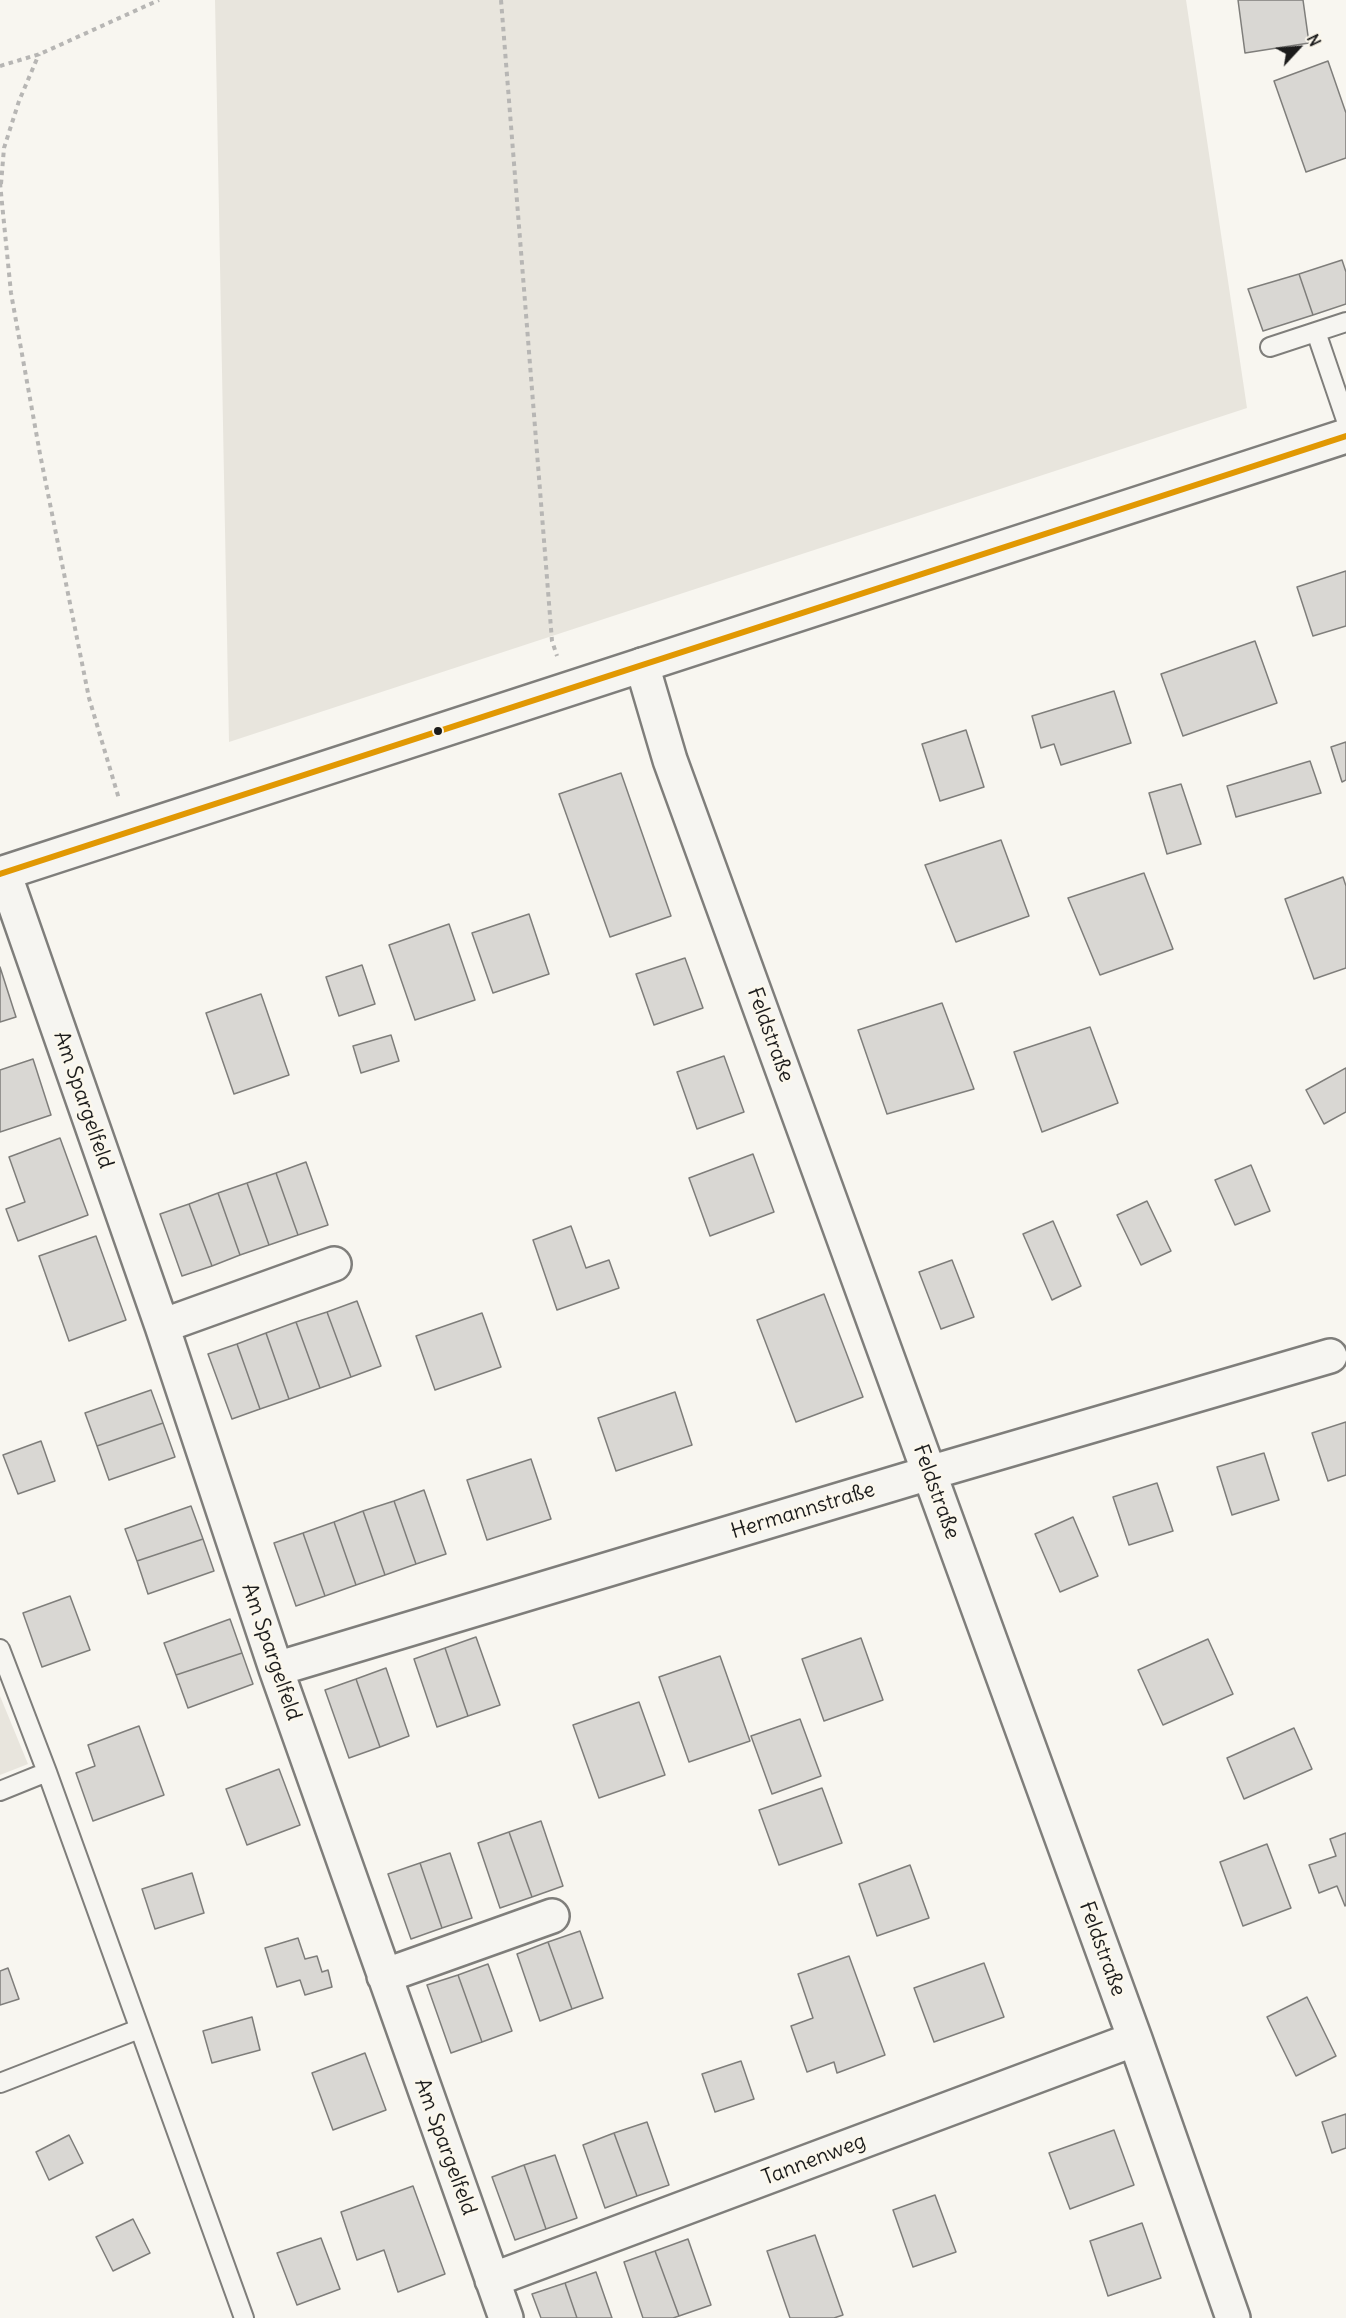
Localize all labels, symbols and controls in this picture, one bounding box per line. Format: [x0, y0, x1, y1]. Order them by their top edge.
north arrow [1268, 18, 1328, 78]
text: N [1303, 31, 1326, 49]
unlabelled marker [432, 725, 444, 737]
street label: Feldstraße [741, 984, 799, 1086]
street label: Am Spargelfeld [48, 1028, 118, 1172]
street label: Feldstraße [907, 1441, 965, 1543]
street label: Hermannstraße [728, 1477, 878, 1545]
street label: Am Spargelfeld [236, 1580, 306, 1724]
street label: Feldstraße [1073, 1898, 1131, 2000]
street label: Am Spargelfeld [409, 2075, 481, 2219]
street label: Tannenweg [759, 2129, 869, 2191]

